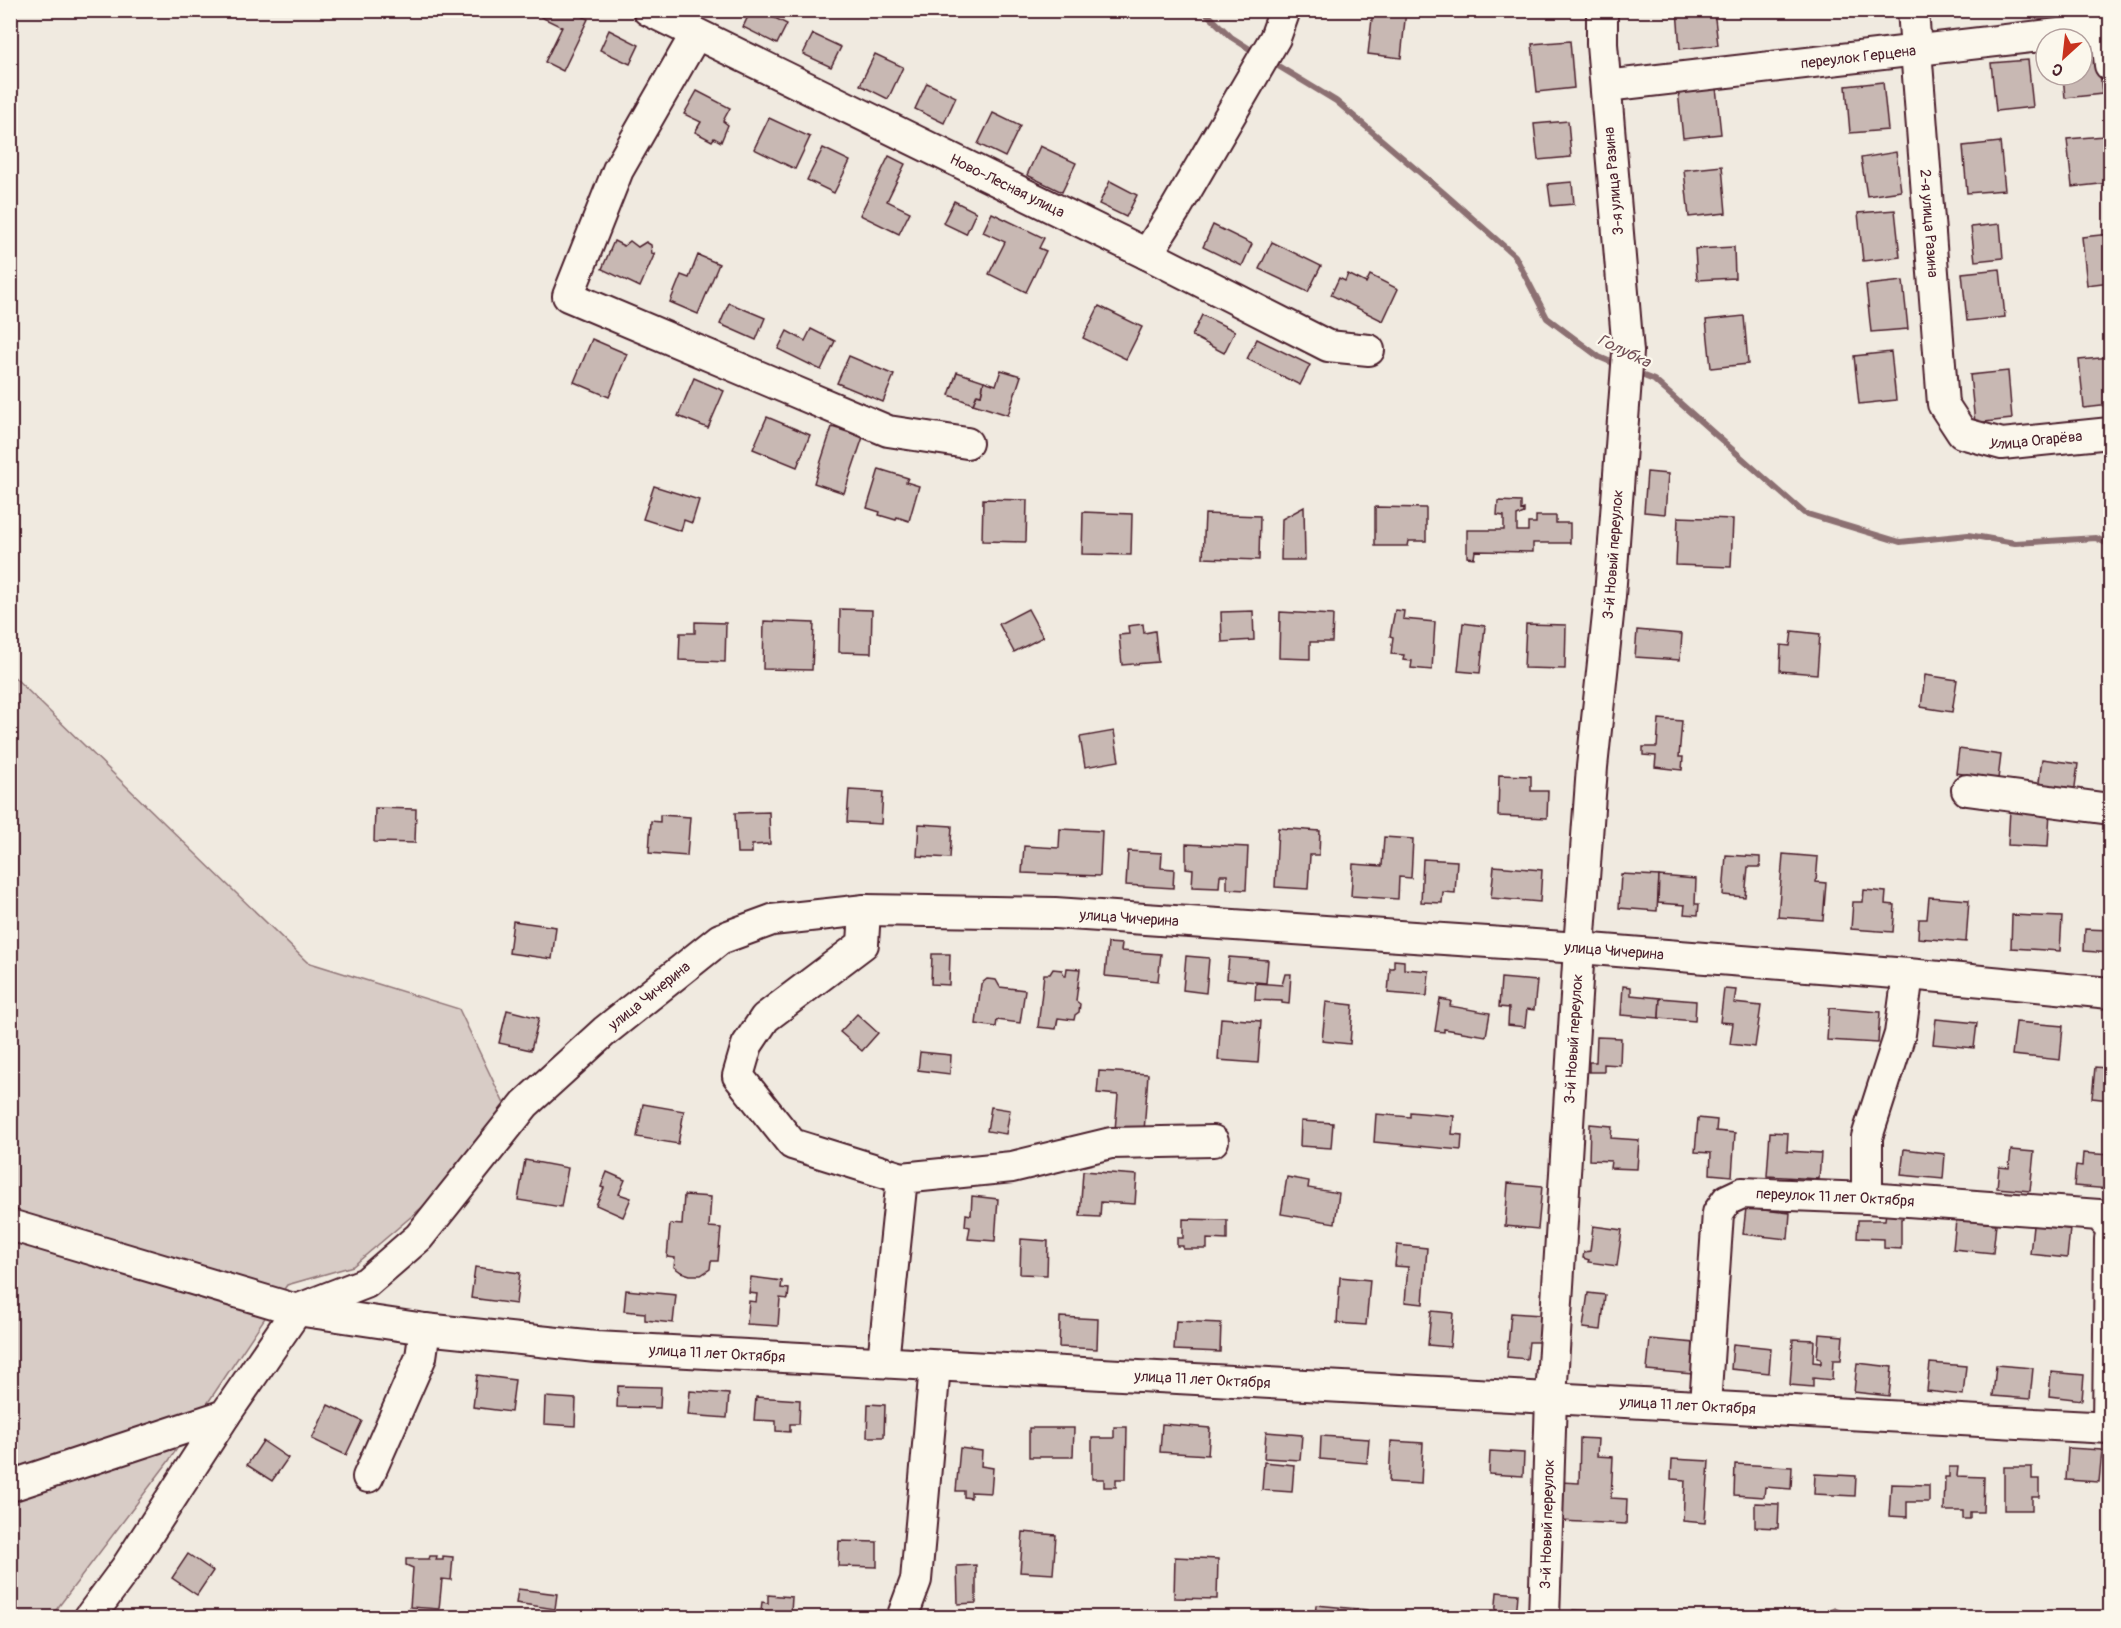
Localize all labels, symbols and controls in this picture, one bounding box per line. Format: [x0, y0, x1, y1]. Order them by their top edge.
north arrow [2034, 27, 2094, 87]
street label: переулок Герцена [1800, 41, 1917, 73]
text: С [2049, 58, 2067, 81]
street label: 3-я улица Разина [1600, 126, 1628, 236]
street label: Ново-Лесная улица [947, 150, 1068, 222]
street label: 2-я улица Разина [1916, 169, 1943, 278]
water label: Голубка [1594, 330, 1655, 373]
street label: улица Огарёва [1988, 426, 2083, 454]
street label: 3-й Новый переулок [1598, 489, 1627, 620]
street label: улица Чичерина [1078, 905, 1180, 931]
street label: улица Чичерина [1563, 937, 1665, 964]
street label: улица Чичерина [604, 957, 694, 1035]
street label: 3-й Новый переулок [1560, 973, 1587, 1104]
street label: переулок 11 лет Октября [1755, 1184, 1915, 1211]
street label: улица 11 лет Октября [648, 1340, 786, 1367]
street label: улица 11 лет Октября [1133, 1366, 1271, 1393]
street label: улица 11 лет Октября [1618, 1392, 1756, 1419]
street label: 3-й Новый переулок [1535, 1459, 1559, 1589]

